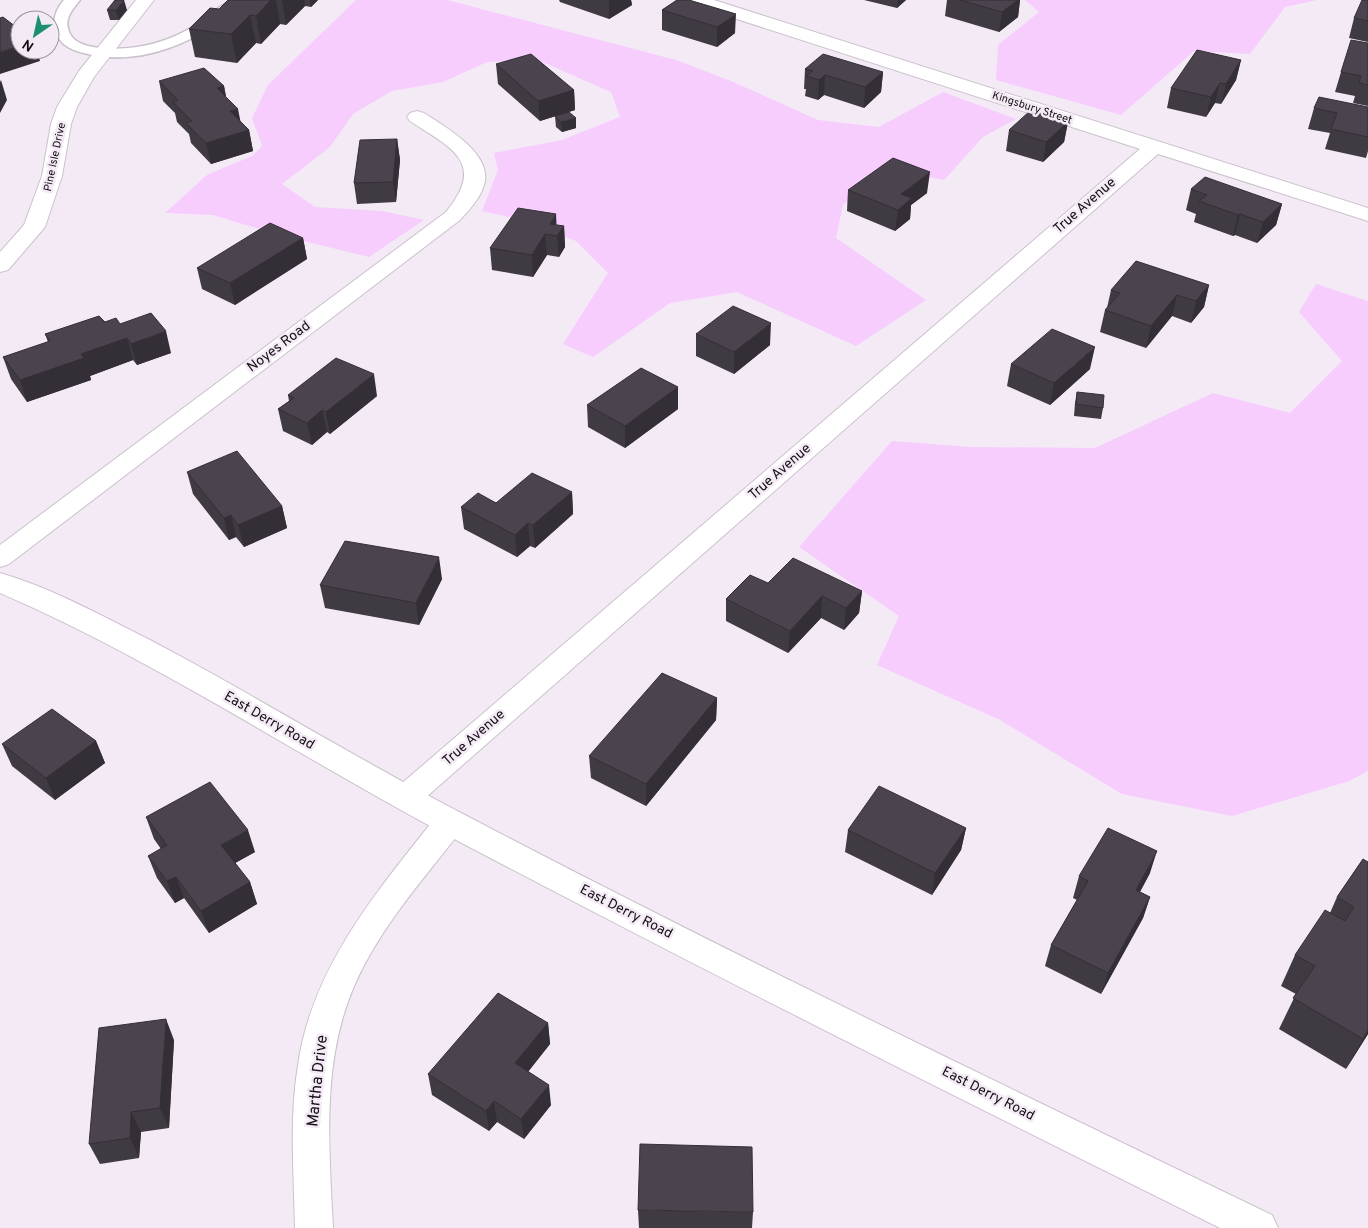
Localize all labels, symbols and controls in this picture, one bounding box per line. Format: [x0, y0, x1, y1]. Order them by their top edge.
north arrow [10, 10, 60, 60]
text: N [20, 35, 37, 54]
street label: Kingsbury Street [990, 88, 1074, 128]
street label: Pine Isle Drive [41, 121, 69, 193]
street label: True Avenue [1050, 174, 1120, 238]
street label: Noyes Road [244, 318, 314, 376]
street label: True Avenue [745, 440, 815, 504]
street label: East Derry Road [221, 688, 317, 754]
street label: True Avenue [439, 706, 509, 770]
street label: East Derry Road [577, 881, 675, 943]
street label: Martha Drive [303, 1034, 333, 1128]
street label: East Derry Road [939, 1063, 1037, 1125]

